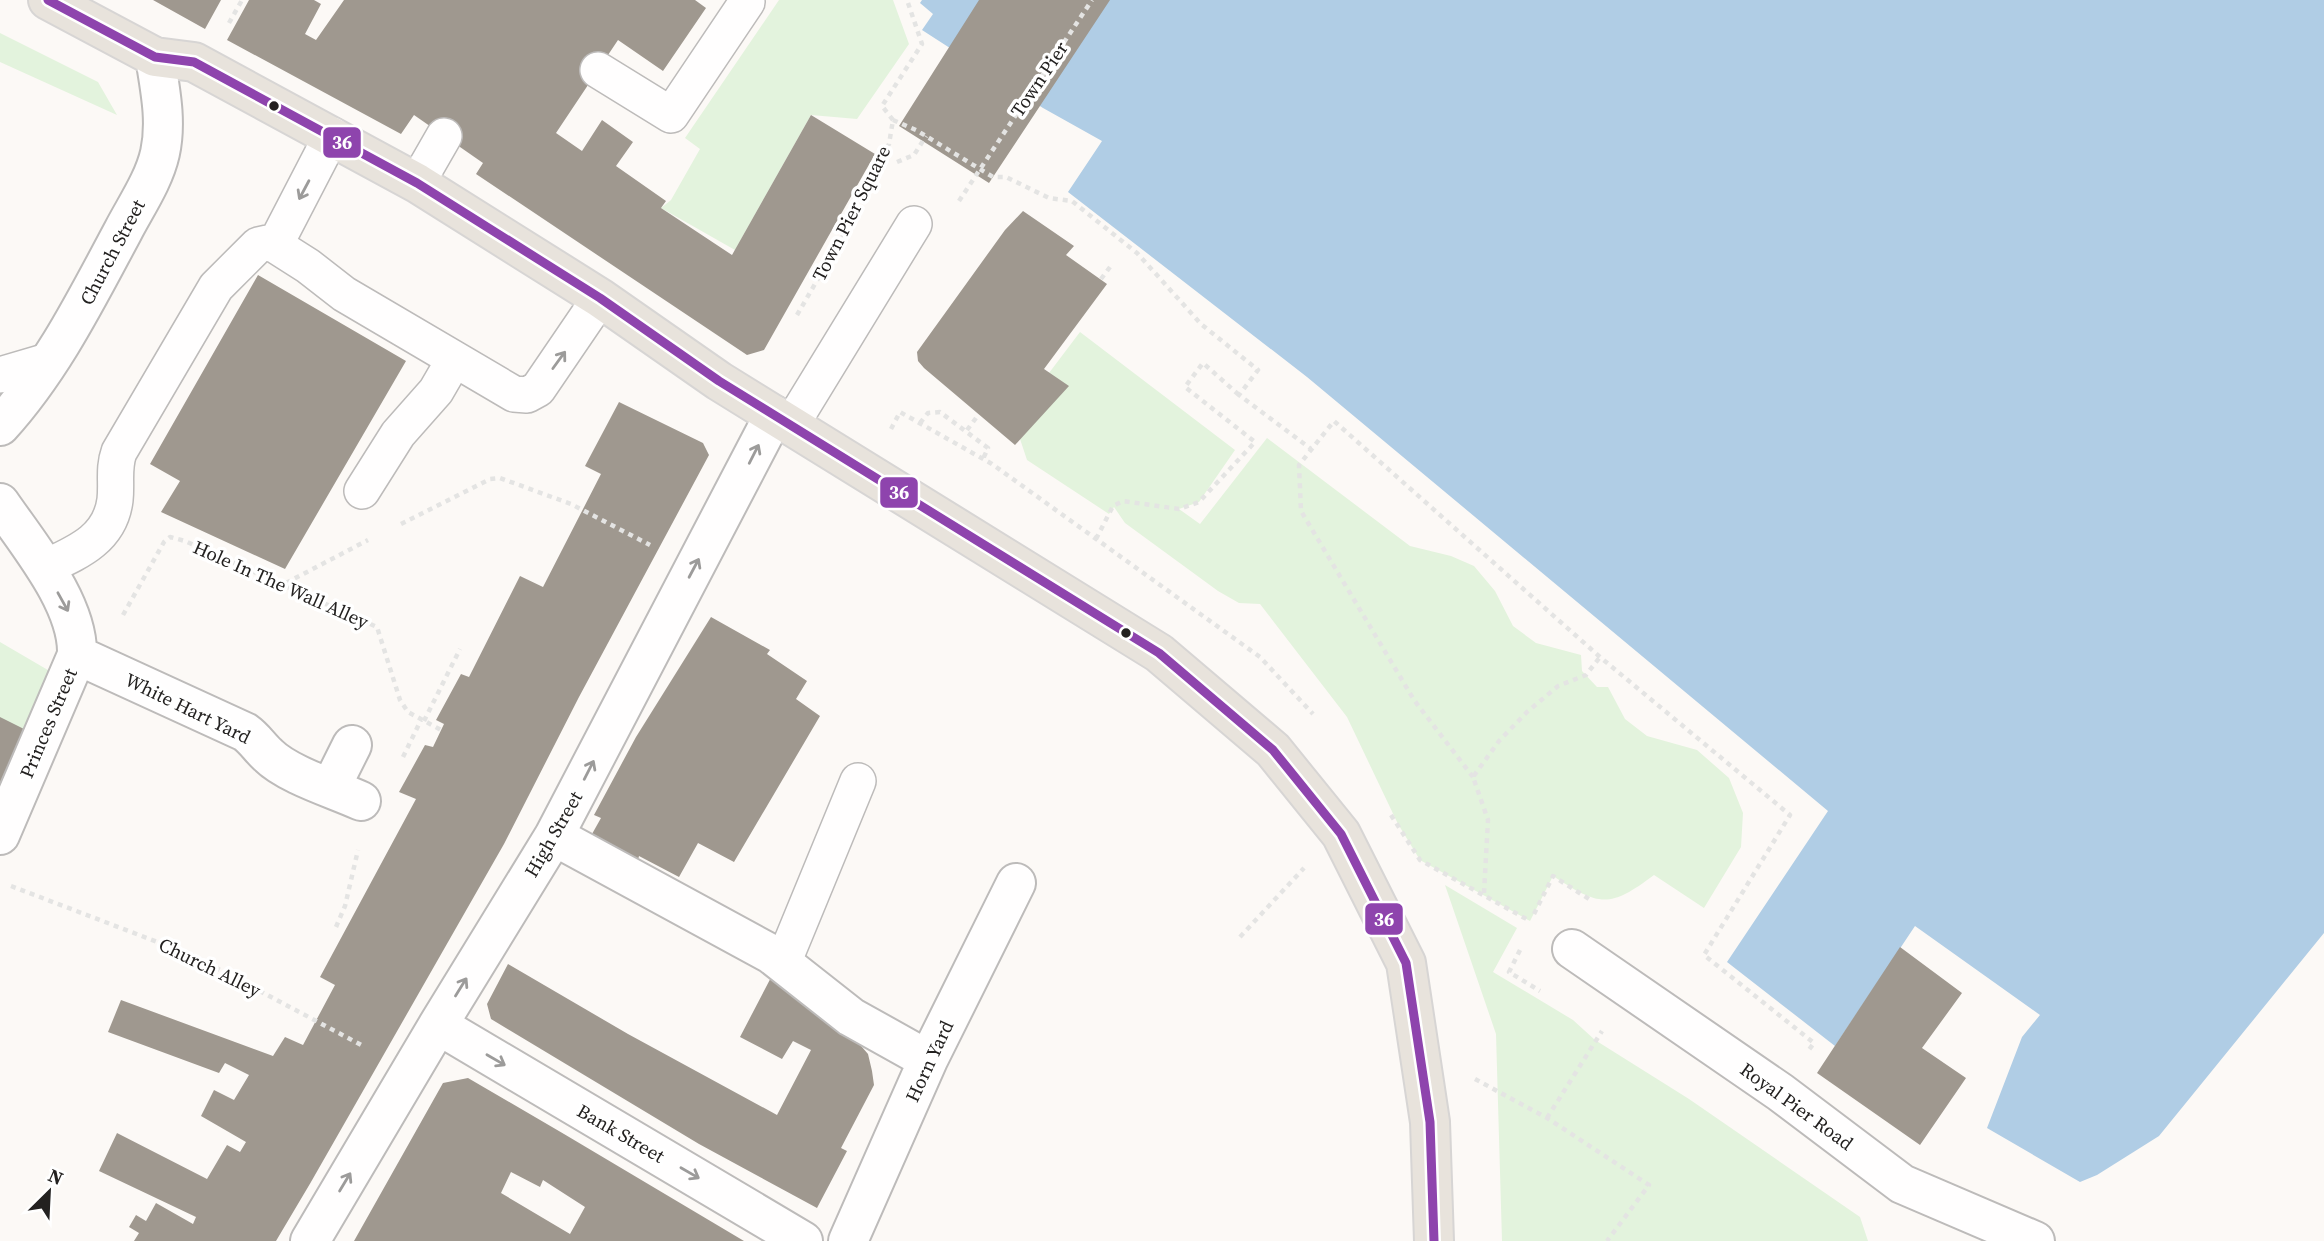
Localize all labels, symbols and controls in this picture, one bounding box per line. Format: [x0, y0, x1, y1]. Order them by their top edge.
street label: Town Pier [1004, 36, 1074, 122]
unlabelled marker [267, 99, 281, 113]
line badge: 36 [322, 126, 362, 159]
text: 36 [332, 129, 352, 155]
street label: Town Pier Square [806, 141, 896, 285]
one-way arrow [296, 179, 310, 200]
street label: Church Street [73, 194, 151, 309]
one-way arrow [552, 351, 566, 370]
one-way arrow [748, 444, 762, 465]
line badge: 36 [879, 476, 919, 509]
text: 36 [889, 479, 909, 505]
street label: Hole In The Wall Alley [189, 534, 373, 634]
one-way arrow [687, 558, 701, 578]
one-way arrow [57, 591, 70, 612]
unlabelled marker [1119, 626, 1133, 640]
street label: Princes Street [13, 663, 83, 782]
street label: White Hart Yard [121, 666, 255, 750]
one-way arrow [583, 760, 597, 781]
street label: High Street [518, 786, 588, 882]
line badge: 36 [1364, 902, 1404, 936]
text: 36 [1374, 906, 1394, 932]
street label: Church Alley [155, 931, 266, 1003]
one-way arrow [455, 977, 469, 997]
street label: Horn Yard [899, 1016, 959, 1106]
one-way arrow [486, 1053, 506, 1067]
street label: Royal Pier Road [1735, 1056, 1859, 1156]
street label: Bank Street [573, 1097, 670, 1169]
north arrow [14, 1157, 84, 1227]
text: N [44, 1162, 68, 1191]
one-way arrow [679, 1167, 700, 1180]
one-way arrow [339, 1173, 353, 1193]

